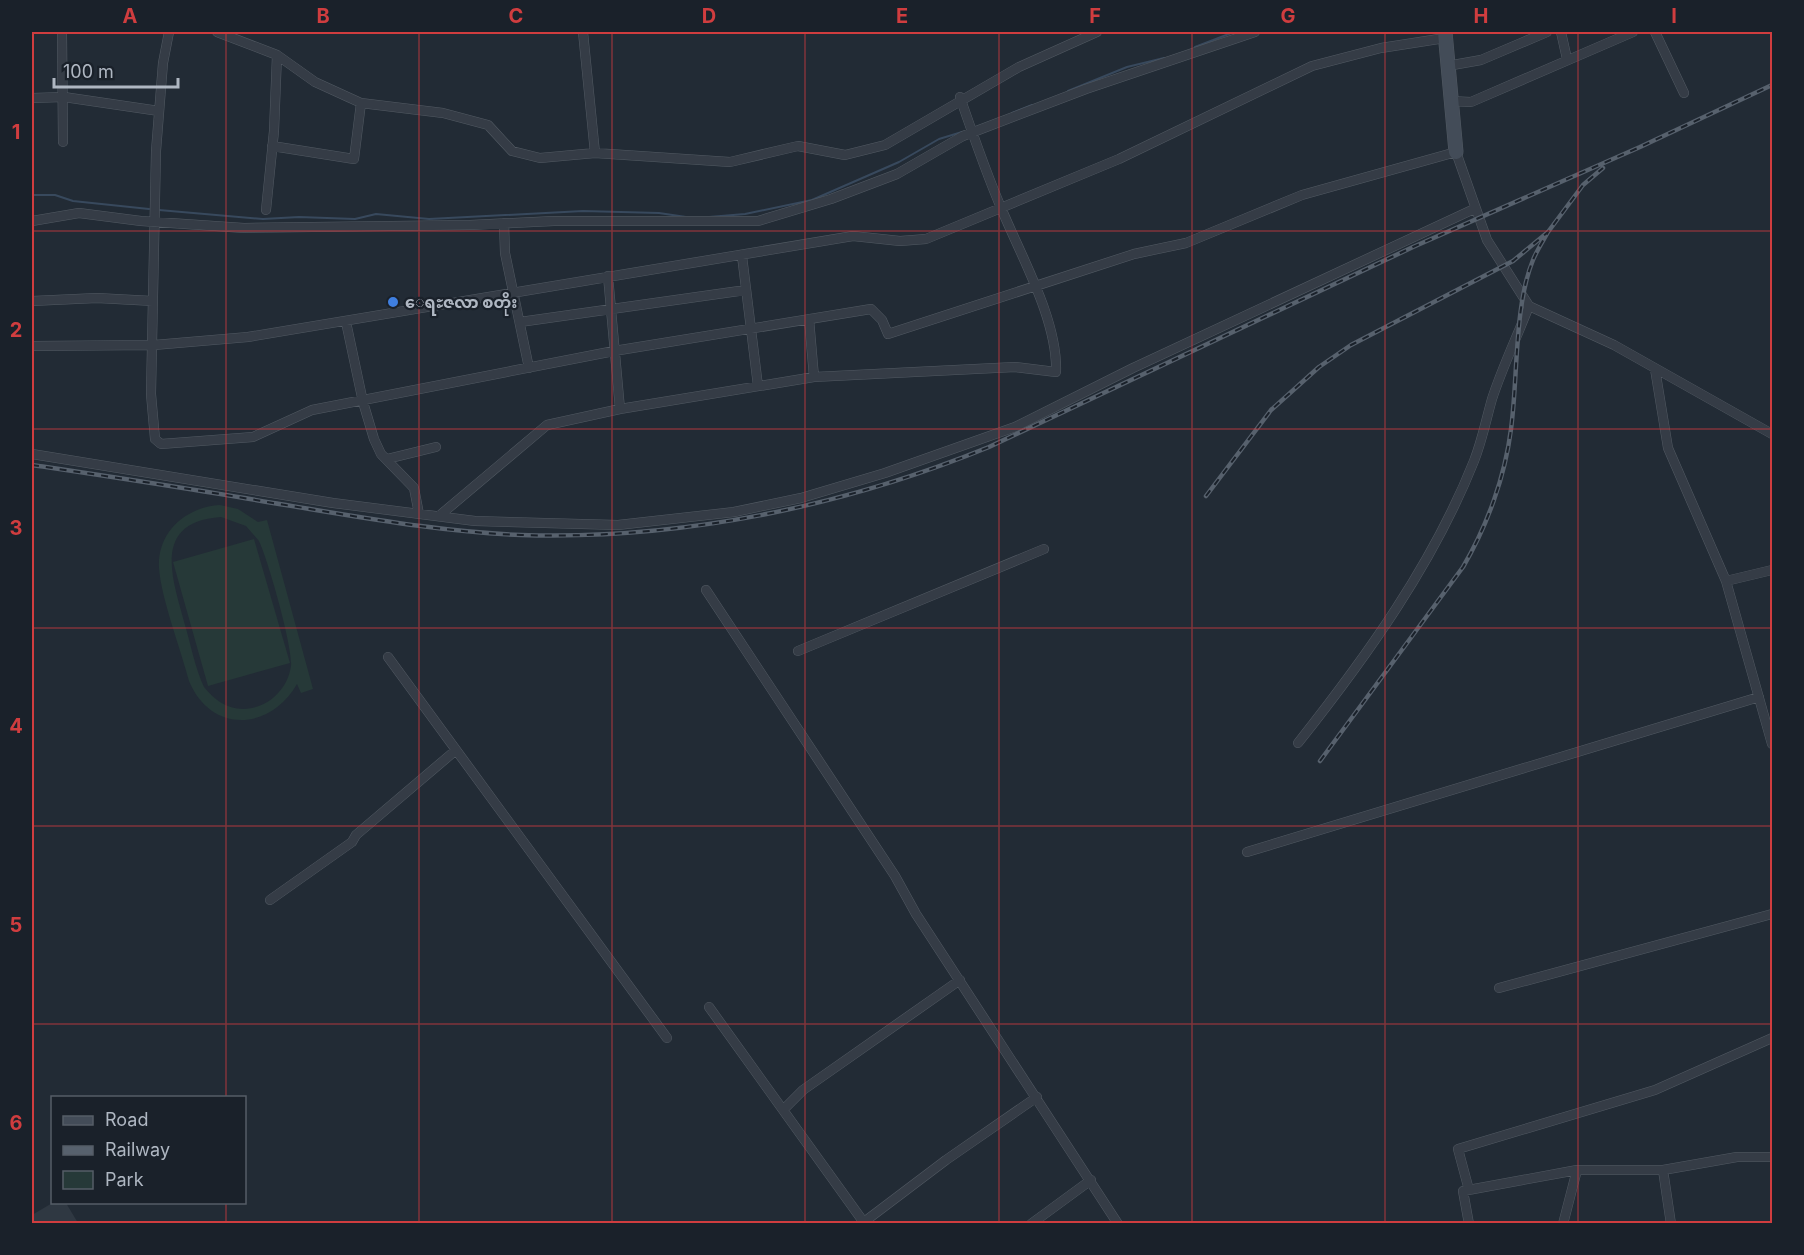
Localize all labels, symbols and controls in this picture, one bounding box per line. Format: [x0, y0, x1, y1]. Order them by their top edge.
text: A [123, 4, 138, 28]
text: B [316, 4, 330, 28]
text: C [509, 4, 523, 28]
text: D [702, 4, 716, 28]
text: E [896, 4, 908, 28]
text: F [1089, 4, 1101, 28]
text: G [1280, 4, 1296, 28]
text: H [1474, 4, 1488, 28]
text: I [1671, 4, 1677, 28]
scale bar [54, 51, 178, 89]
text: 100 m [63, 61, 114, 82]
text: 1 [12, 120, 20, 144]
place label: ေရႊဇလာ စတိုး [405, 292, 517, 316]
marker: ေရႊဇလာ စတိုး [386, 295, 400, 309]
text: 2 [10, 318, 22, 342]
text: 3 [10, 516, 22, 540]
text: 4 [9, 714, 23, 738]
text: 5 [10, 913, 22, 937]
legend [51, 1096, 246, 1204]
text: Road [105, 1109, 148, 1130]
text: 6 [10, 1111, 23, 1135]
text: Railway [105, 1139, 170, 1160]
text: Park [105, 1169, 144, 1190]

